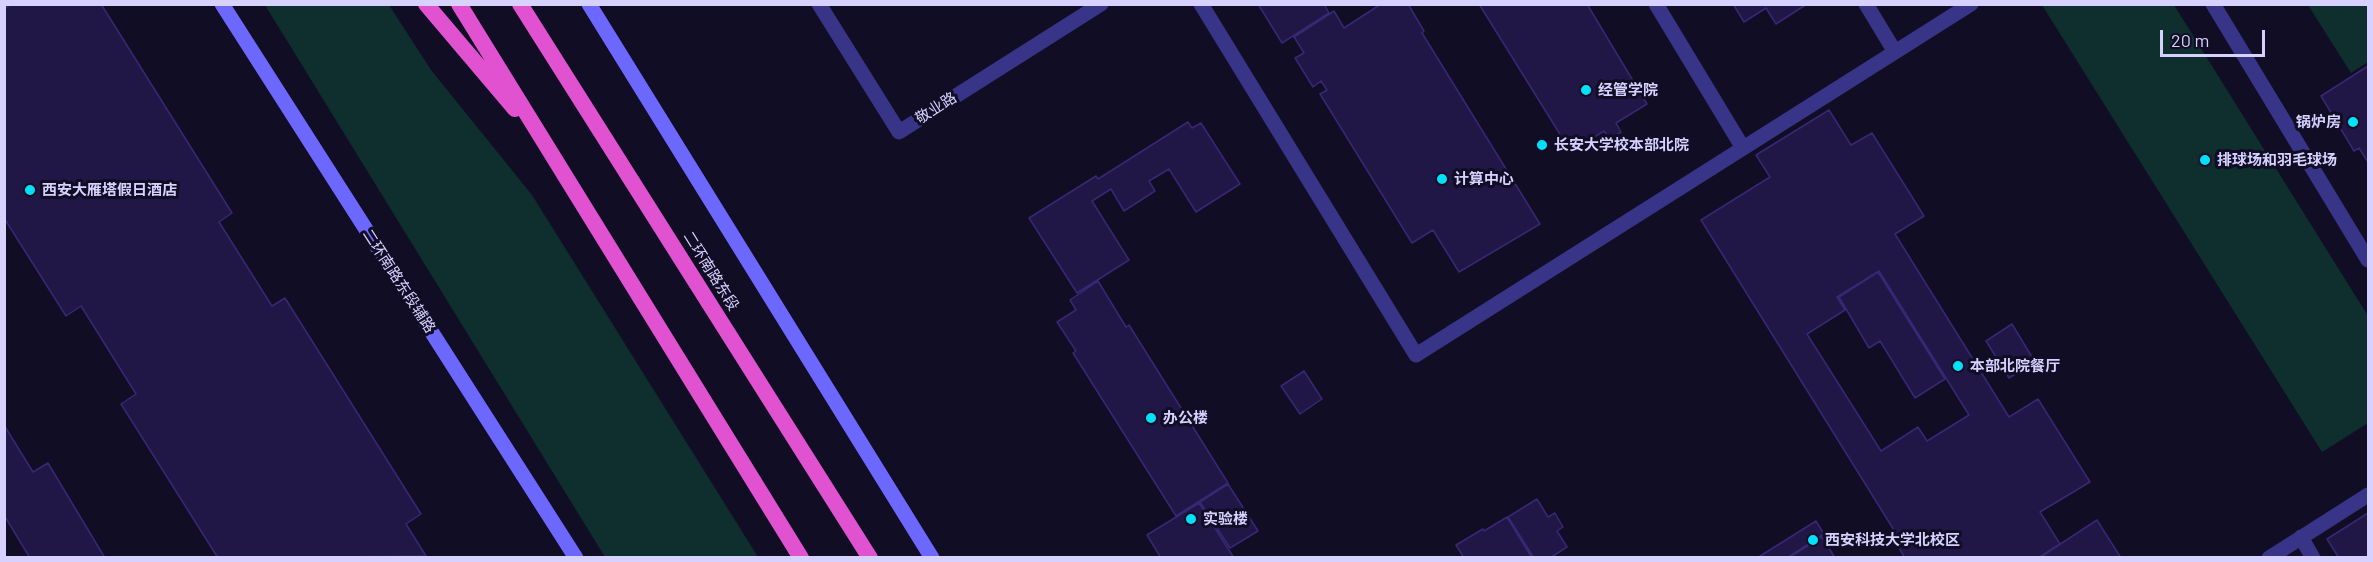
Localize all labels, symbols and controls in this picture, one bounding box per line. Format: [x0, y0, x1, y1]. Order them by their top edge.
scale bar [2163, 18, 2268, 56]
text: 20 m [2171, 29, 2209, 51]
place label: 经管学院 [1598, 81, 1658, 99]
marker: 经管学院 [1579, 83, 1593, 97]
street label: 敬业路 [912, 88, 960, 128]
place label: 锅炉房 [2296, 113, 2341, 131]
marker: 锅炉房 [2346, 115, 2360, 129]
place label: 长安大学校本部北院 [1554, 136, 1689, 154]
marker: 长安大学校本部北院 [1535, 138, 1549, 152]
place label: 排球场和羽毛球场 [2217, 151, 2337, 169]
marker: 排球场和羽毛球场 [2198, 153, 2212, 167]
place label: 计算中心 [1454, 170, 1514, 188]
marker: 计算中心 [1435, 172, 1449, 186]
place label: 西安大雁塔假日酒店 [42, 181, 177, 199]
marker: 西安大雁塔假日酒店 [23, 183, 37, 197]
street label: 二环南路东段辅路 [359, 226, 439, 336]
street label: 二环南路东段 [680, 228, 742, 314]
place label: 本部北院餐厅 [1970, 357, 2060, 375]
marker: 本部北院餐厅 [1951, 359, 1965, 373]
place label: 办公楼 [1163, 409, 1208, 427]
marker: 办公楼 [1144, 411, 1158, 425]
place label: 实验楼 [1203, 510, 1248, 528]
marker: 实验楼 [1184, 512, 1198, 526]
place label: 西安科技大学北校区 [1825, 531, 1960, 549]
marker: 西安科技大学北校区 [1806, 533, 1820, 547]

